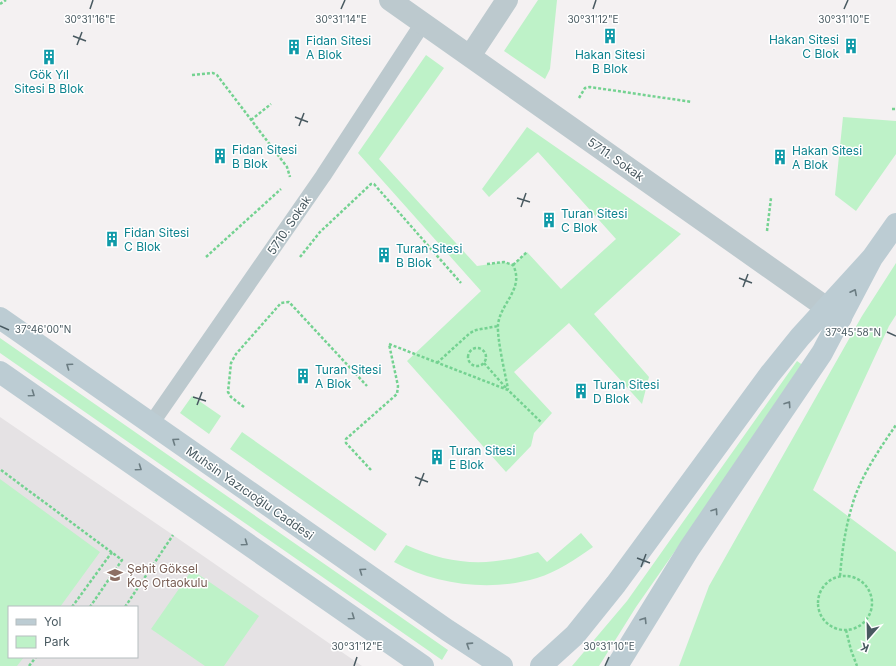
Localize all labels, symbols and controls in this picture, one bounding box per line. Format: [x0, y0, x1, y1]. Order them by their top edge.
text: 30°31'16"E [64, 13, 116, 25]
text: 30°31'14"E [315, 13, 367, 25]
text: 30°31'12"E [567, 13, 619, 25]
text: 30°31'10"E [818, 13, 870, 25]
building icon: Hakan Sitesi B Blok [601, 27, 619, 45]
place label: Hakan Sitesi C Blok [769, 32, 839, 61]
place label: Fidan Sitesi A Blok [306, 33, 371, 62]
building icon: Hakan Sitesi C Blok [842, 37, 860, 55]
building icon: Fidan Sitesi A Blok [285, 38, 303, 56]
place label: Hakan Sitesi B Blok [575, 47, 645, 76]
building icon: Gök Yıl Sitesi B Blok [40, 48, 58, 66]
place label: Gök Yıl Sitesi B Blok [14, 67, 84, 96]
street label: 5711. Sokak [585, 134, 647, 184]
place label: Fidan Sitesi B Blok [232, 142, 297, 171]
place label: Hakan Sitesi A Blok [792, 143, 862, 172]
building icon: Fidan Sitesi B Blok [211, 147, 229, 165]
building icon: Hakan Sitesi A Blok [771, 148, 789, 166]
street label: 5710. Sokak [264, 192, 314, 257]
place label: Turan Sitesi C Blok [561, 206, 627, 235]
building icon: Turan Sitesi C Blok [540, 211, 558, 229]
place label: Fidan Sitesi C Blok [124, 225, 189, 254]
building icon: Fidan Sitesi C Blok [103, 230, 121, 248]
place label: Turan Sitesi B Blok [396, 241, 462, 270]
building icon: Turan Sitesi B Blok [375, 246, 393, 264]
one-way arrow [849, 289, 857, 296]
text: 37°46'00"N [15, 323, 71, 335]
text: 37°45'58"N [825, 326, 881, 338]
place label: Turan Sitesi A Blok [315, 362, 381, 391]
one-way arrow [66, 364, 73, 371]
building icon: Turan Sitesi A Blok [294, 367, 312, 385]
place label: Turan Sitesi D Blok [593, 377, 659, 406]
building icon: Turan Sitesi D Blok [572, 382, 590, 400]
one-way arrow [28, 389, 35, 397]
one-way arrow [783, 401, 791, 408]
one-way arrow [172, 438, 179, 446]
street label: Muhsin Yazıcıoğlu Caddesi [183, 443, 317, 543]
place label: Turan Sitesi E Blok [449, 443, 515, 472]
building icon: Turan Sitesi E Blok [428, 448, 446, 466]
one-way arrow [134, 463, 141, 470]
one-way arrow [710, 509, 717, 516]
one-way arrow [241, 538, 248, 545]
place label: Şehit Göksel Koç Ortaokulu [127, 561, 208, 590]
school or university icon: Şehit Göksel Koç Ortaokulu [106, 566, 124, 584]
one-way arrow [359, 568, 366, 576]
legend [8, 606, 138, 658]
one-way arrow [348, 612, 355, 620]
text: Yol [44, 614, 61, 629]
one-way arrow [639, 618, 646, 625]
north arrow [848, 618, 888, 658]
text: Park [44, 634, 70, 649]
text: K [858, 639, 871, 655]
text: 30°31'12"E [331, 640, 383, 652]
text: 30°31'10"E [583, 640, 635, 652]
one-way arrow [466, 642, 473, 650]

